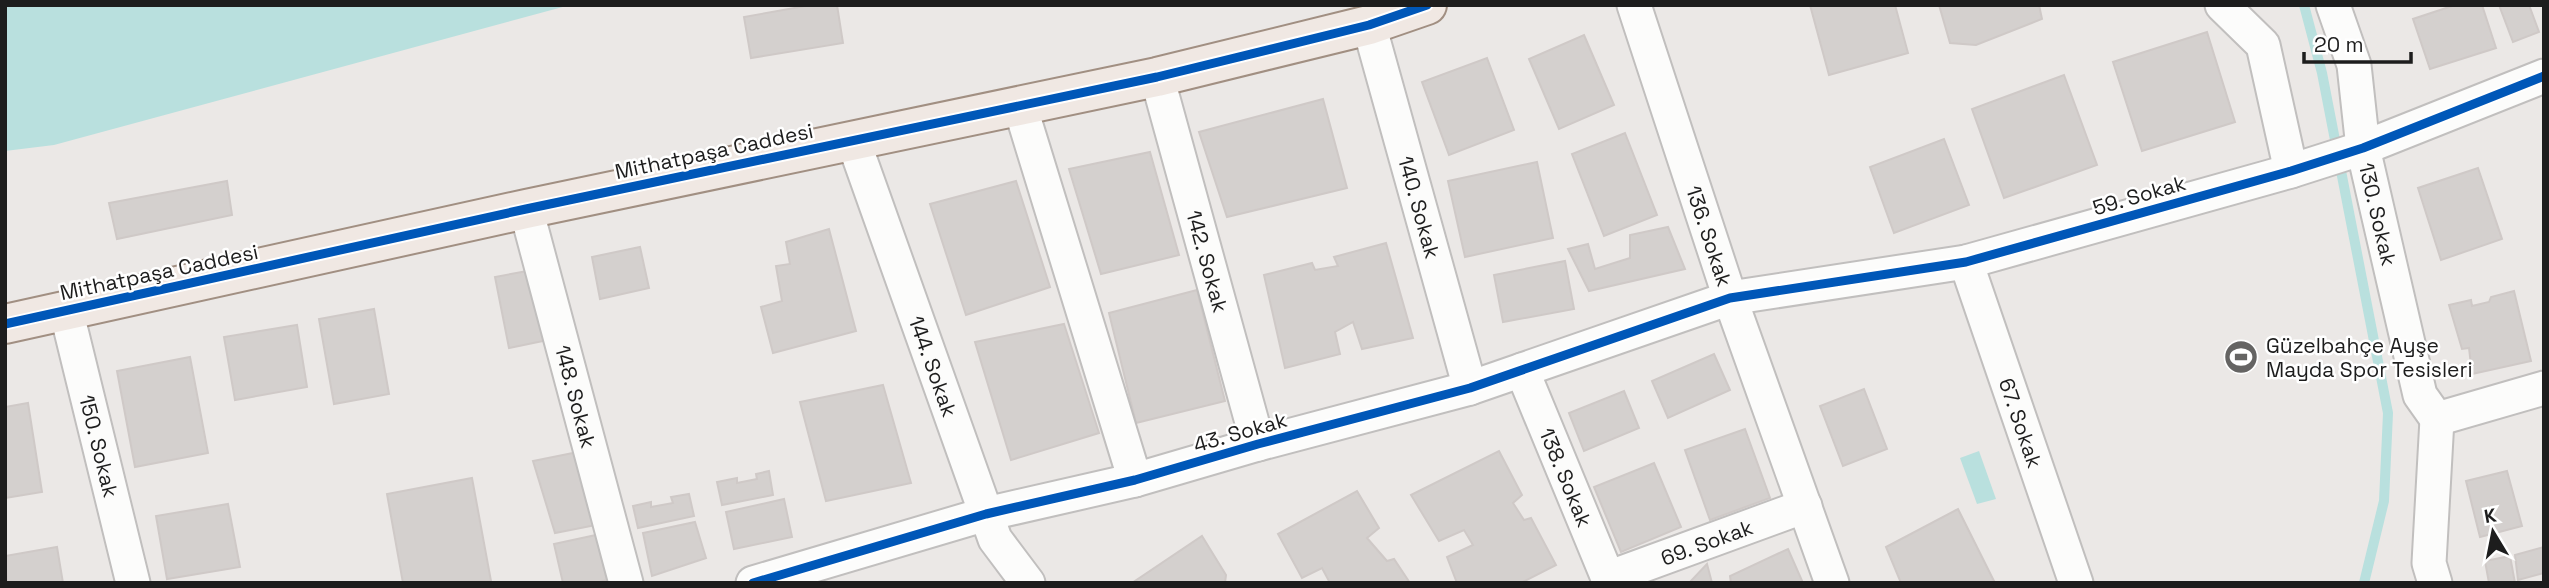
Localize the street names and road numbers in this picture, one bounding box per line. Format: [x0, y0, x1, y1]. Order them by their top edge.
street label: Mithatpaşa Caddesi [612, 117, 816, 185]
street label: 140. Sokak [1393, 153, 1447, 261]
street label: 130. Sokak [2353, 160, 2403, 268]
street label: 59. Sokak [2089, 169, 2189, 221]
street label: 136. Sokak [1681, 182, 1739, 290]
street label: 142. Sokak [1181, 207, 1235, 315]
street label: Mithatpaşa Caddesi [57, 238, 261, 306]
street label: 144. Sokak [903, 312, 964, 420]
street label: 148. Sokak [549, 342, 603, 451]
street label: 67. Sokak [1993, 374, 2049, 471]
street label: 150. Sokak [74, 392, 125, 500]
street label: 43. Sokak [1190, 406, 1290, 458]
street label: 138. Sokak [1534, 424, 1599, 531]
street label: 69. Sokak [1657, 513, 1756, 571]

